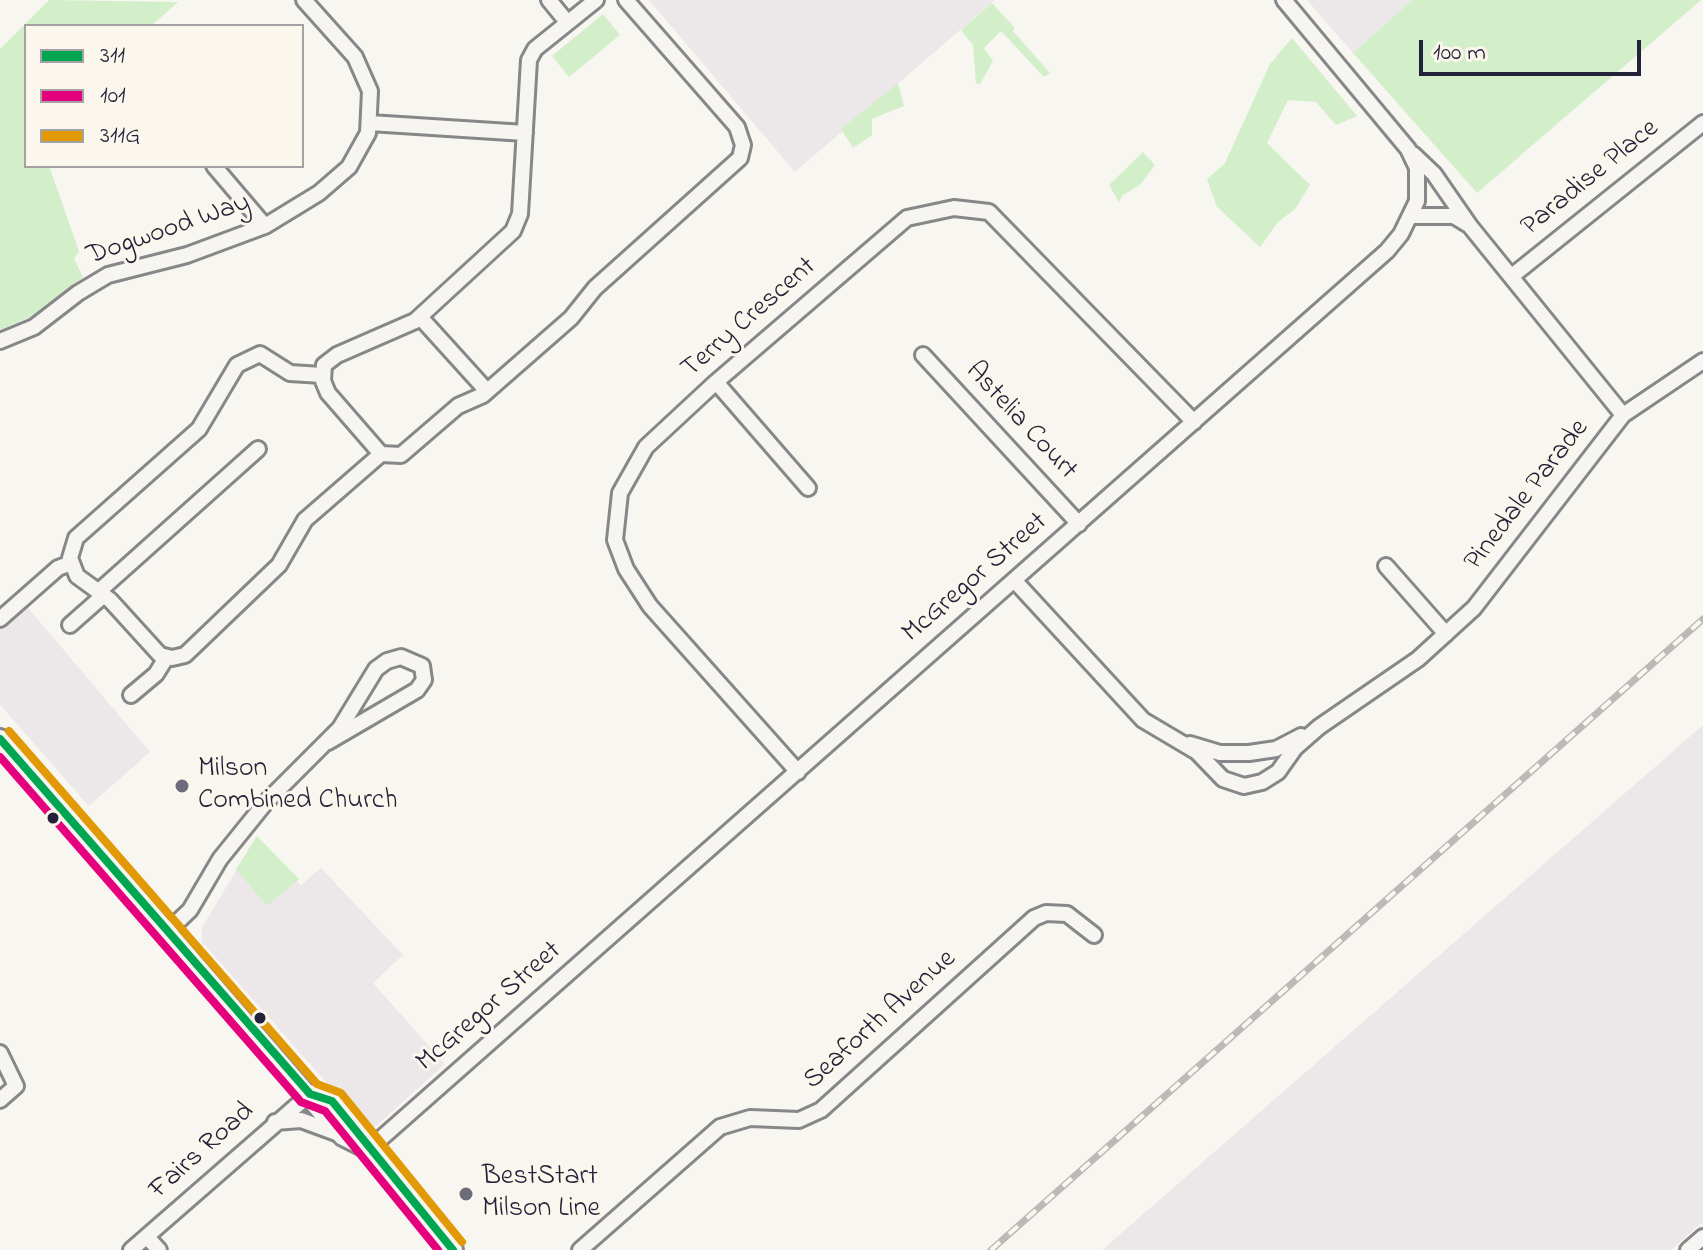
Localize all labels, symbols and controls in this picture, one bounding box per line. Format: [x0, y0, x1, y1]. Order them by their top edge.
legend [24, 24, 304, 168]
scale bar [1423, 24, 1645, 74]
text: 100 m [1433, 36, 1486, 71]
text: 311 [100, 39, 125, 74]
text: 101 [100, 79, 126, 114]
street label: Paradise Place [1515, 113, 1667, 245]
text: 311G [100, 119, 140, 154]
street label: Dogwood Way [83, 187, 255, 275]
street label: Terry Crescent [676, 251, 824, 387]
street label: Astelia Court [957, 356, 1083, 488]
street label: Pinedale Parade [1459, 414, 1597, 578]
street label: McGregor Street [896, 507, 1056, 651]
place label: Milson Combined Church [198, 753, 398, 819]
marker: Milson Combined Church [173, 777, 191, 795]
unlabelled marker [45, 810, 61, 826]
street label: McGregor Street [410, 936, 570, 1080]
street label: Seaforth Avenue [798, 944, 964, 1098]
unlabelled marker [252, 1010, 268, 1026]
street label: Fairs Road [144, 1096, 262, 1208]
place label: BestStart Milson Line [482, 1161, 600, 1227]
marker: BestStart Milson Line [457, 1185, 475, 1203]

